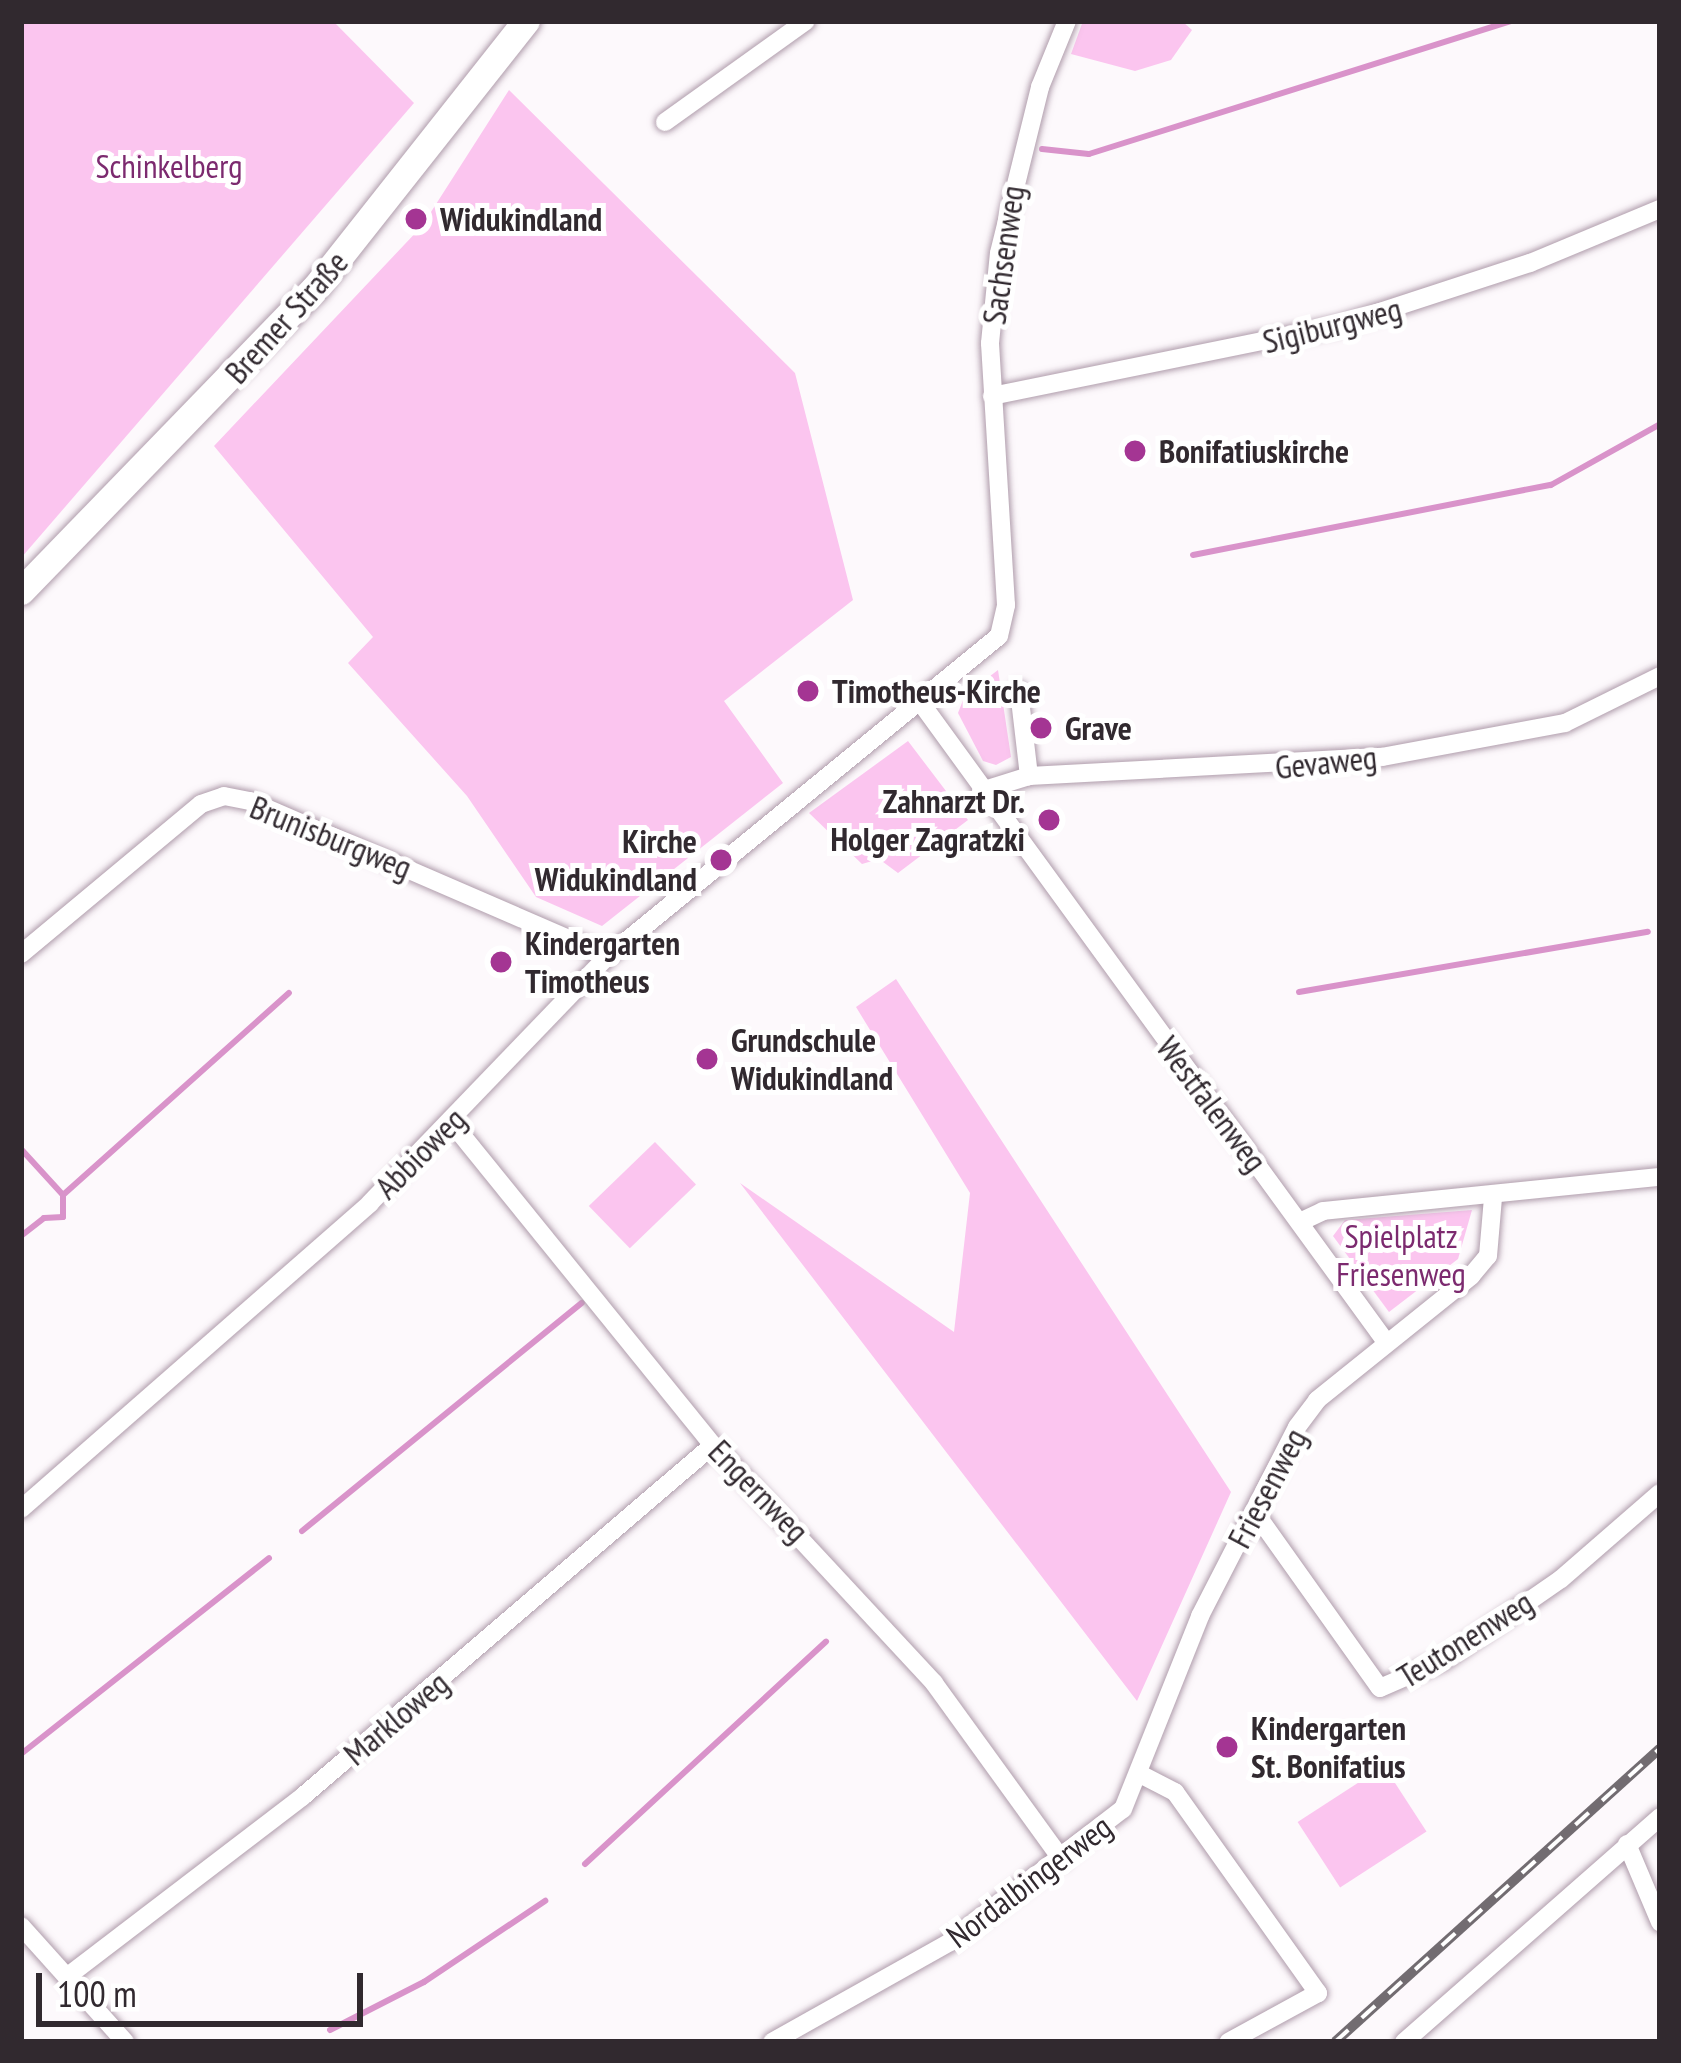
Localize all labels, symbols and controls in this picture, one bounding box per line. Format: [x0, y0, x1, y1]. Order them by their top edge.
park label: Schinkelberg [95, 146, 243, 186]
street label: Sachsenweg [974, 183, 1032, 327]
place label: Widukindland [440, 199, 602, 239]
marker: Widukindland [403, 206, 429, 232]
street label: Bremer Straße [216, 243, 356, 391]
street label: Sigiburgweg [1259, 289, 1405, 361]
place label: Bonifatiuskirche [1159, 431, 1349, 471]
marker: Bonifatiuskirche [1122, 438, 1148, 464]
place label: Timotheus-Kirche [832, 671, 1041, 711]
marker: Timotheus-Kirche [795, 678, 821, 704]
place label: Grave [1065, 708, 1132, 748]
marker: Grave [1028, 715, 1054, 741]
street label: Gevaweg [1273, 737, 1379, 787]
place label: Zahnarzt Dr. Holger Zagratzki [830, 781, 1025, 859]
street label: Brunisburgweg [245, 787, 417, 887]
marker: Zahnarzt Dr. Holger Zagratzki [1036, 807, 1062, 833]
place label: Kirche Widukindland [535, 821, 697, 899]
marker: Kirche Widukindland [708, 847, 734, 873]
place label: Kindergarten Timotheus [525, 923, 680, 1001]
marker: Kindergarten Timotheus [488, 949, 514, 975]
place label: Grundschule Widukindland [731, 1020, 893, 1098]
street label: Westfalenweg [1148, 1029, 1276, 1179]
marker: Grundschule Widukindland [694, 1046, 720, 1072]
street label: Abbioweg [366, 1099, 474, 1207]
park label: Spielplatz Friesenweg [1336, 1216, 1466, 1294]
street label: Friesenweg [1219, 1422, 1315, 1554]
street label: Engernweg [701, 1432, 817, 1550]
street label: Teutonenweg [1390, 1582, 1540, 1696]
street label: Markloweg [336, 1663, 456, 1773]
place label: Kindergarten St. Bonifatius [1251, 1708, 1408, 1786]
marker: Kindergarten St. Bonifatius [1214, 1734, 1240, 1760]
street label: Nordalbingerweg [939, 1806, 1119, 1956]
scale bar [42, 1949, 369, 2023]
text: 100 m [57, 1970, 137, 2017]

